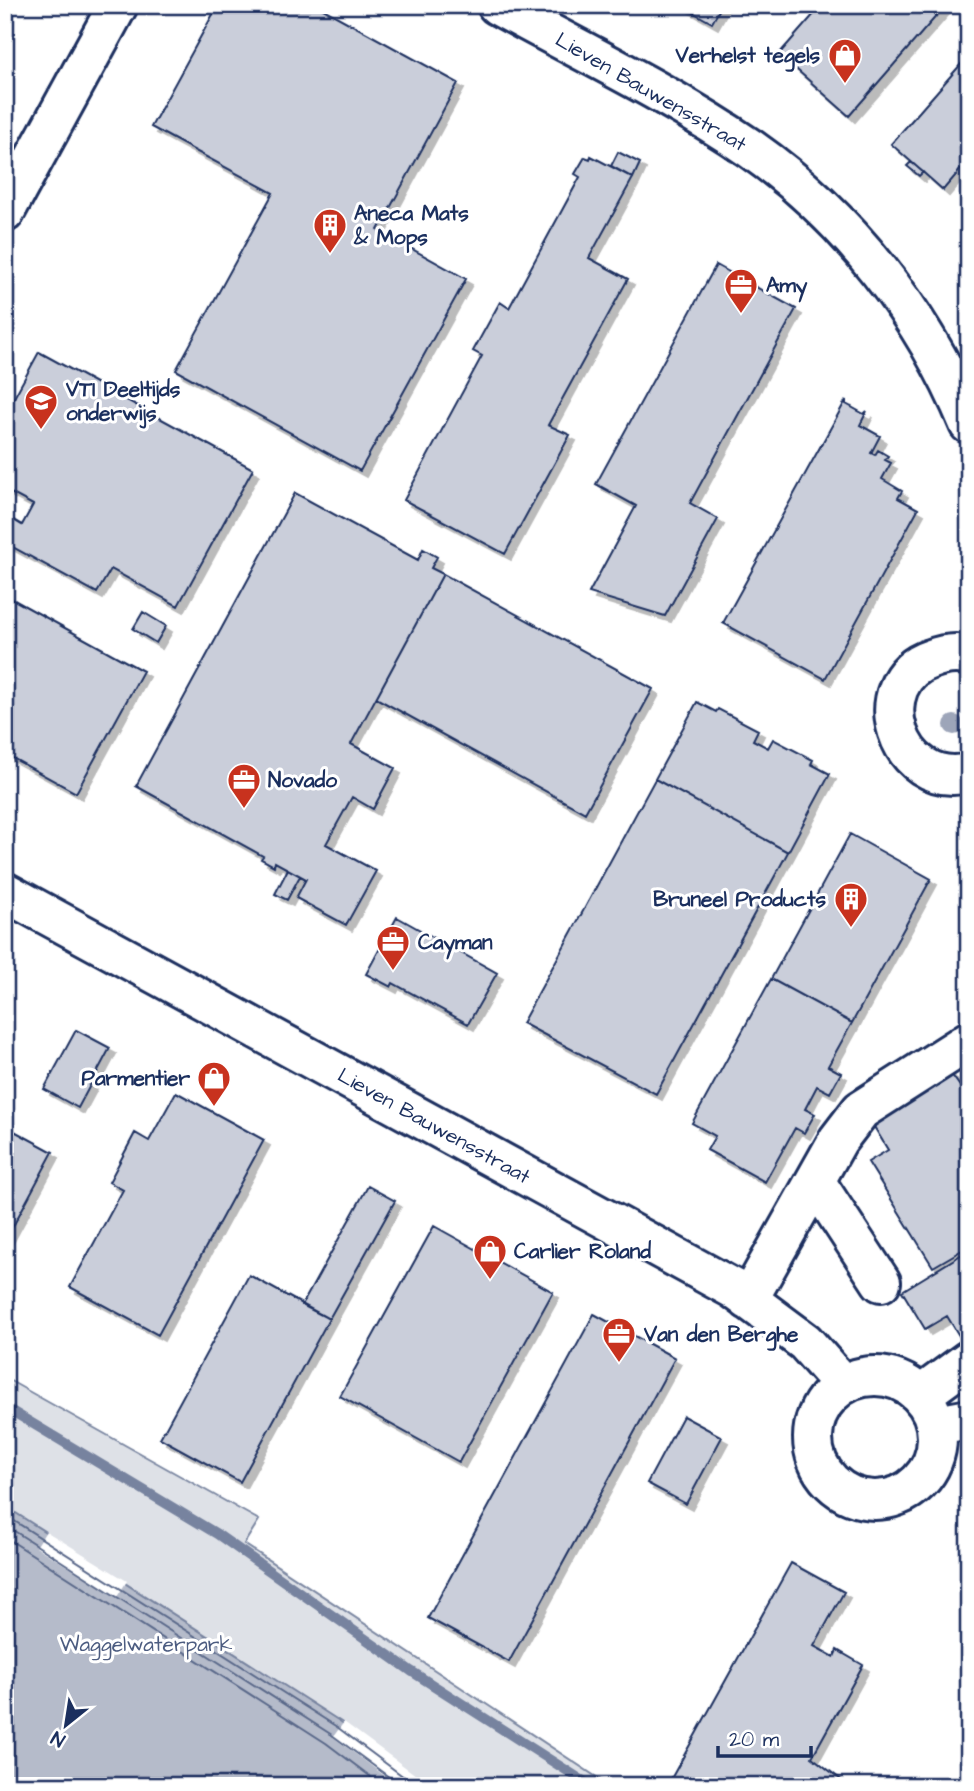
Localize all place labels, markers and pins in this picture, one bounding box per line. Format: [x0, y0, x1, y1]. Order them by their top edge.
shop icon: Verhelst tegels [826, 36, 864, 85]
place label: Verhelst tegels [675, 41, 820, 72]
place label: Aneca Mats & Mops [353, 199, 469, 253]
building icon: Aneca Mats & Mops [311, 206, 349, 255]
office icon: Amy [722, 266, 760, 315]
place label: Amy [766, 271, 808, 303]
place label: VTI Deeltijds onderwijs [65, 375, 181, 429]
school or university icon: VTI Deeltijds onderwijs [22, 382, 60, 431]
office icon: Novado [225, 761, 263, 810]
place label: Novado [268, 766, 337, 795]
building icon: Bruneel Products [832, 880, 870, 929]
place label: Bruneel Products [653, 885, 826, 914]
office icon: Cayman [374, 923, 412, 972]
place label: Cayman [418, 928, 493, 960]
shop icon: Parmentier [195, 1059, 233, 1108]
place label: Parmentier [82, 1064, 190, 1093]
shop icon: Carlier Roland [471, 1232, 509, 1281]
place label: Carlier Roland [514, 1237, 651, 1266]
office icon: Van den Berghe [600, 1315, 638, 1364]
place label: Van den Berghe [643, 1320, 799, 1351]

